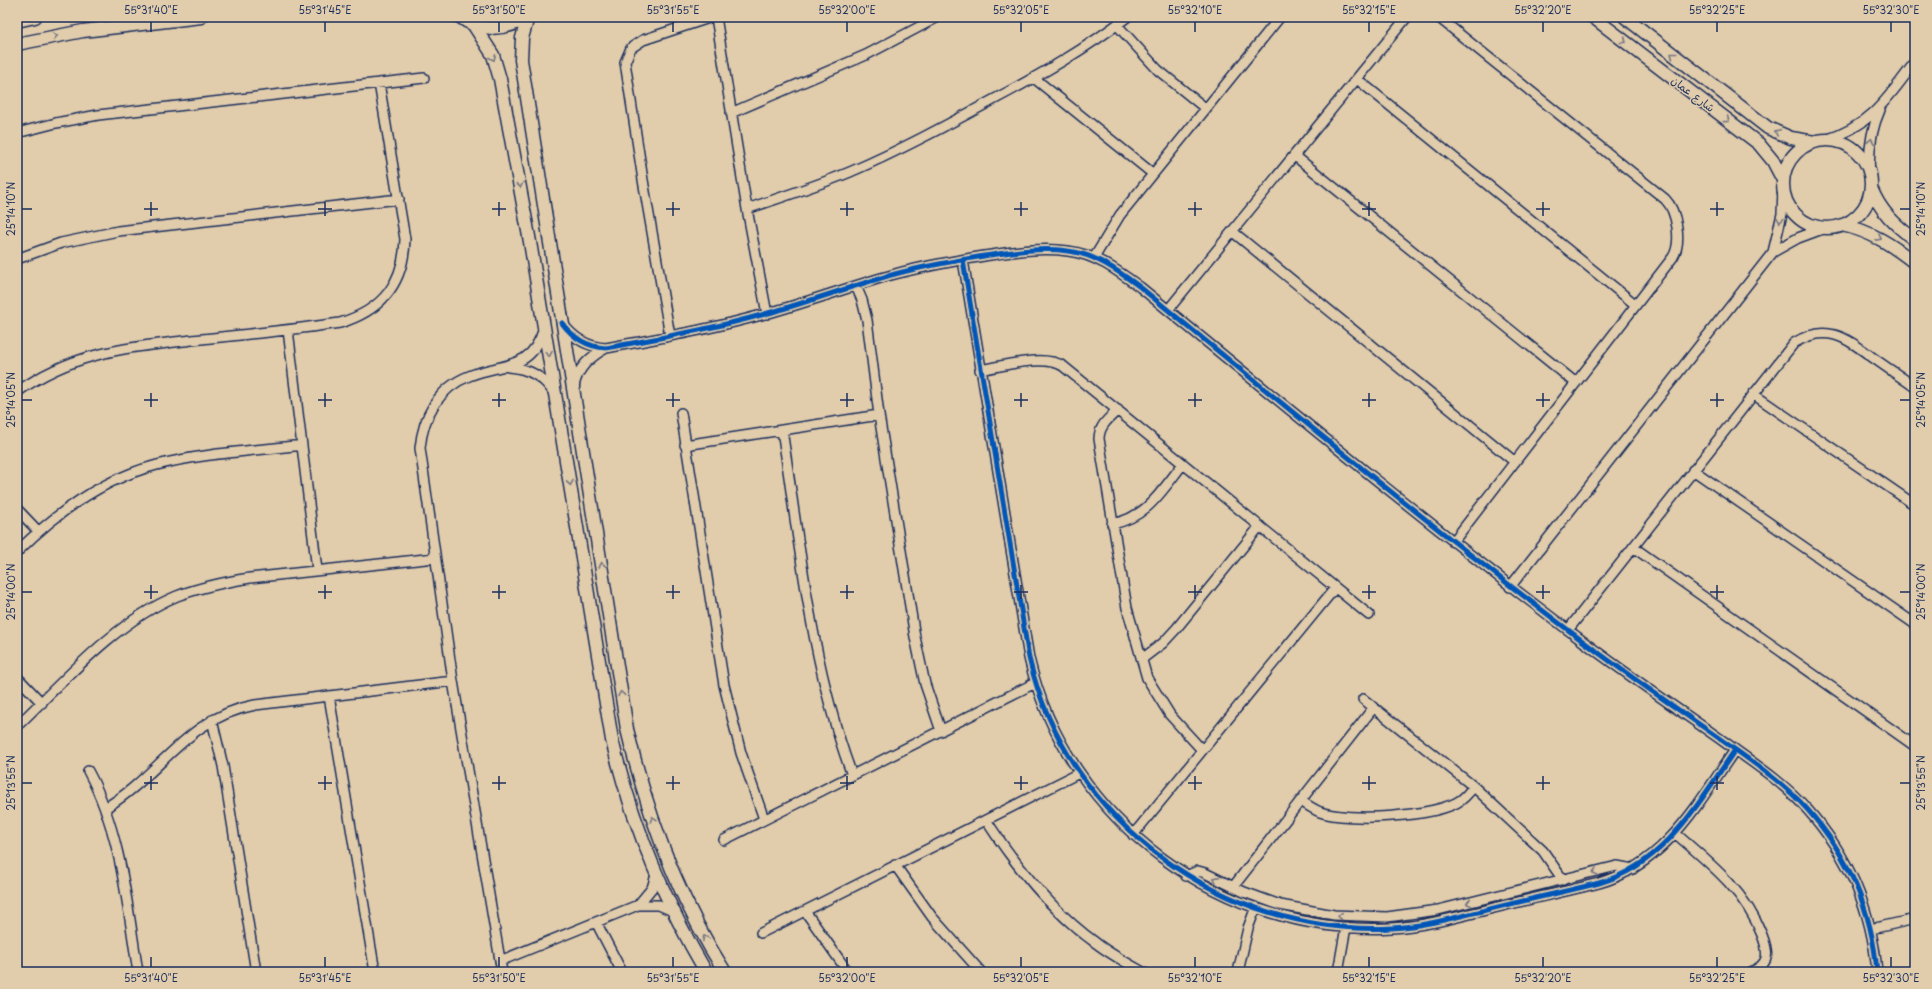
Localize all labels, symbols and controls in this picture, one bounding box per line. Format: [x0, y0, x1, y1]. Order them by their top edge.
text: 55°31'40"E [124, 2, 178, 17]
text: 55°31'45"E [299, 2, 351, 17]
text: 55°31'50"E [472, 2, 526, 17]
text: 55°31'55"E [646, 2, 700, 17]
text: 55°32'00"E [818, 2, 876, 17]
text: 55°32'05"E [993, 2, 1049, 17]
text: 55°32'10"E [1168, 2, 1222, 17]
text: 55°32'15"E [1342, 2, 1396, 17]
text: 55°32'20"E [1514, 2, 1572, 17]
text: 55°32'25"E [1689, 2, 1745, 17]
text: 55°32'30"E [1863, 2, 1919, 17]
one-way arrow [52, 32, 58, 40]
one-way arrow [1620, 36, 1627, 43]
one-way arrow [1670, 52, 1677, 59]
one-way arrow [489, 54, 497, 61]
street label: شارع عمان [1667, 72, 1719, 116]
one-way arrow [1723, 116, 1730, 123]
one-way arrow [1774, 129, 1781, 137]
one-way arrow [1866, 138, 1874, 144]
text: 25°14'10"N [3, 182, 18, 236]
one-way arrow [515, 182, 523, 188]
text: 25°14'10"N [1913, 182, 1928, 236]
one-way arrow [1777, 217, 1785, 224]
one-way arrow [1874, 233, 1882, 240]
one-way arrow [544, 351, 553, 357]
text: 25°14'05"N [3, 372, 18, 428]
text: 25°14'05"N [1913, 372, 1928, 428]
one-way arrow [565, 480, 574, 486]
one-way arrow [598, 562, 606, 568]
text: 25°14'00"N [3, 563, 18, 621]
text: 25°14'00"N [1913, 563, 1928, 621]
one-way arrow [617, 691, 626, 697]
text: 25°13'55"N [3, 755, 18, 811]
text: 25°13'55"N [1913, 755, 1928, 811]
one-way arrow [649, 816, 658, 823]
one-way arrow [1592, 868, 1598, 876]
one-way arrow [1213, 876, 1221, 883]
one-way arrow [1465, 898, 1472, 906]
one-way arrow [1337, 911, 1343, 920]
one-way arrow [703, 935, 710, 942]
text: 55°31'40"E [124, 970, 178, 985]
text: 55°31'45"E [299, 970, 351, 985]
text: 55°31'50"E [472, 970, 526, 985]
text: 55°31'55"E [646, 970, 700, 985]
text: 55°32'00"E [818, 970, 876, 985]
text: 55°32'05"E [993, 970, 1049, 985]
text: 55°32'10"E [1168, 970, 1222, 985]
text: 55°32'15"E [1342, 970, 1396, 985]
text: 55°32'20"E [1514, 970, 1572, 985]
text: 55°32'25"E [1689, 970, 1745, 985]
text: 55°32'30"E [1863, 970, 1919, 985]

